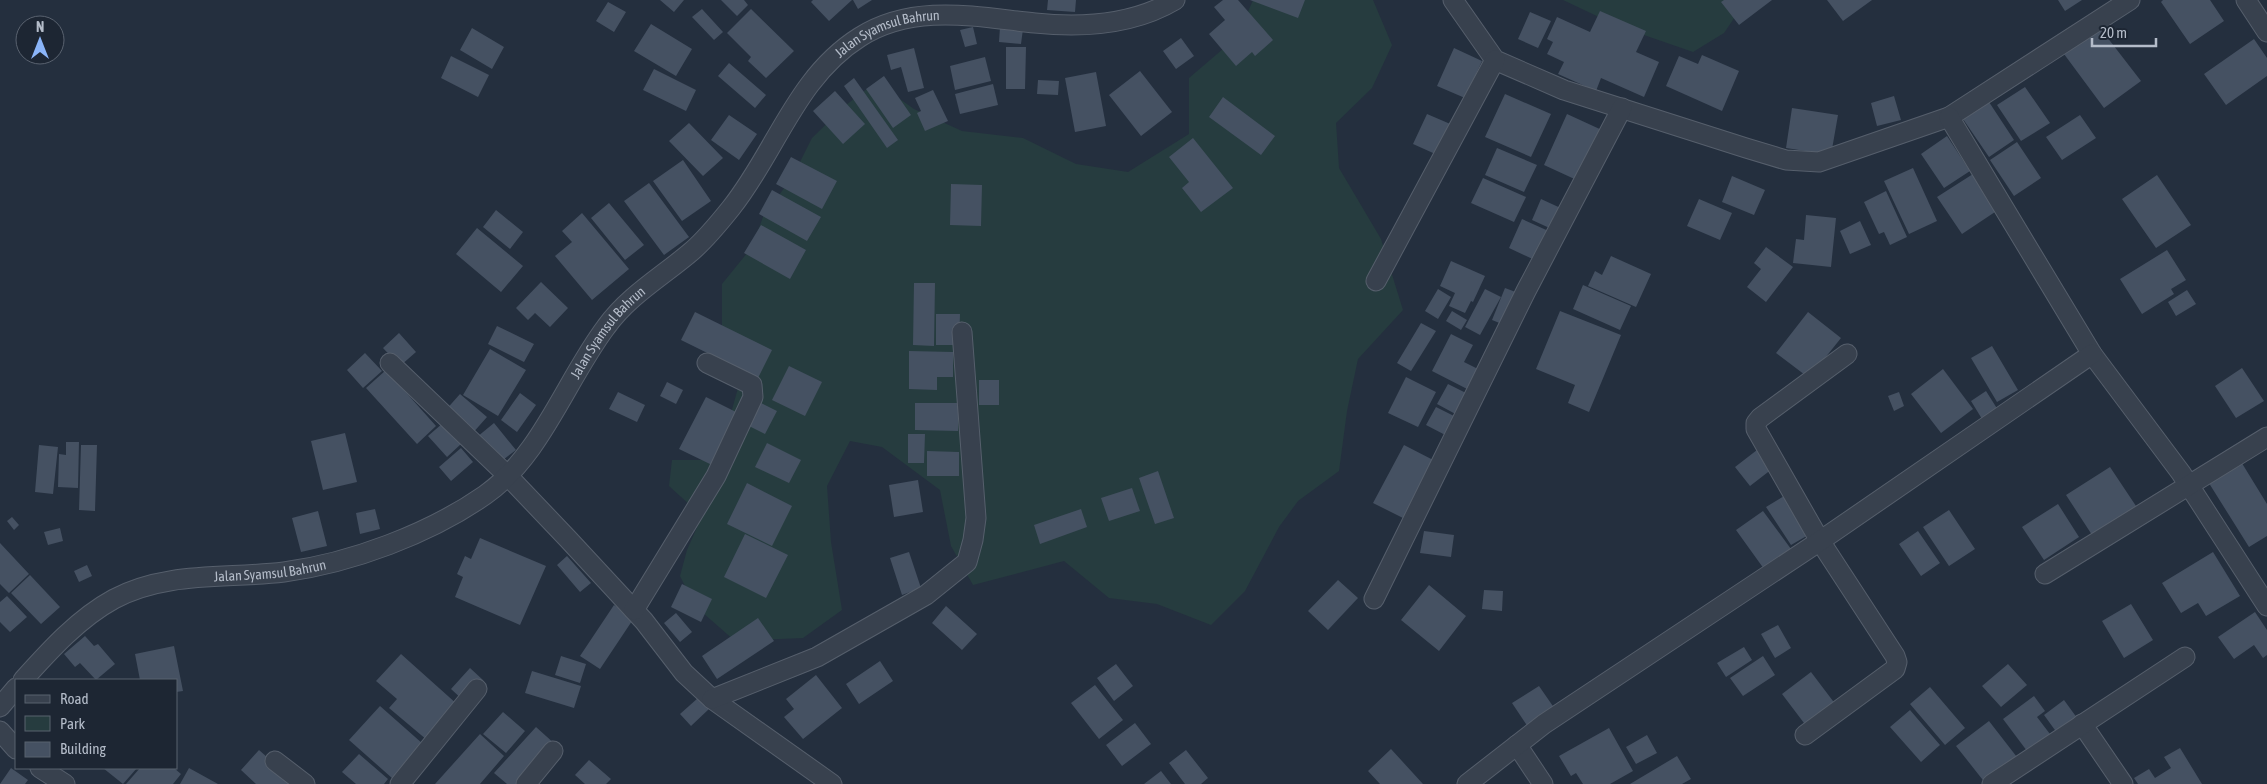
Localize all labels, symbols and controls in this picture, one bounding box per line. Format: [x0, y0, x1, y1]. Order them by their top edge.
street label: Jalan Syamsul Bahrun [831, 7, 940, 61]
north arrow [15, 15, 65, 65]
scale bar [2092, 15, 2156, 47]
text: N [36, 19, 44, 35]
text: 20 m [2100, 24, 2127, 41]
street label: Jalan Syamsul Bahrun [567, 283, 648, 381]
street label: Jalan Syamsul Bahrun [213, 556, 328, 584]
legend [15, 679, 178, 769]
text: Road [60, 690, 89, 707]
text: Park [60, 715, 85, 732]
text: Building [60, 740, 106, 757]

